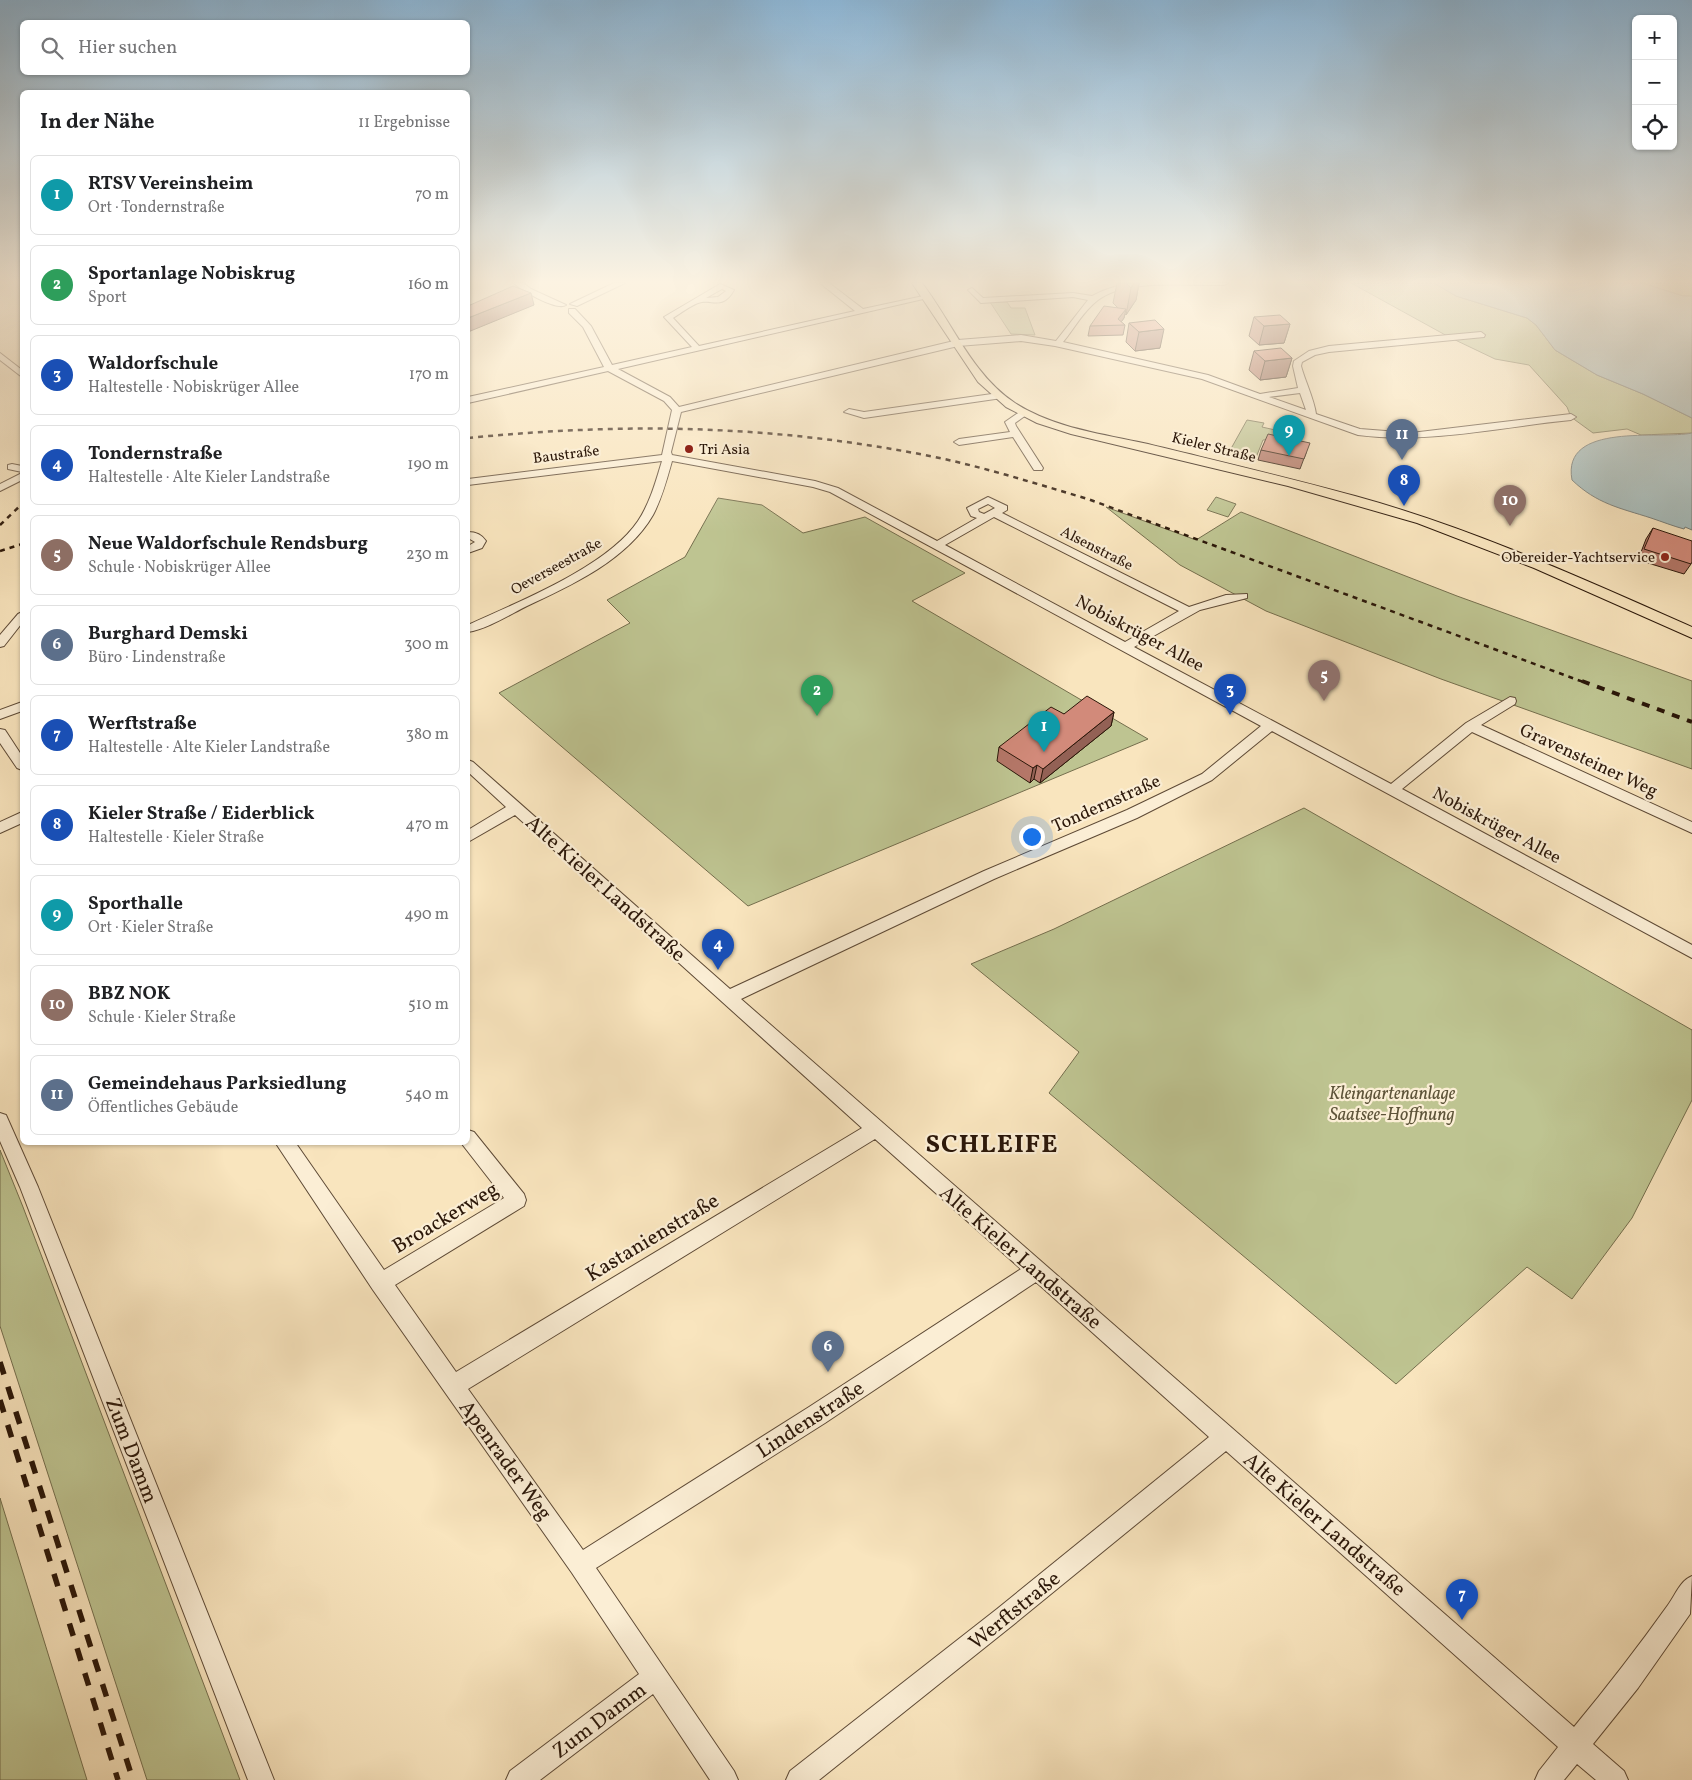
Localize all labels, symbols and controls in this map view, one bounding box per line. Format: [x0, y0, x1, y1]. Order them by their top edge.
map controls [1632, 15, 1677, 150]
button: + [1632, 15, 1677, 60]
search box [20, 20, 470, 75]
icon: search [38, 34, 66, 62]
text: Hier suchen [78, 35, 177, 61]
button: − [1632, 60, 1677, 105]
button: locate [1632, 105, 1677, 150]
text: In der Nähe [40, 108, 155, 137]
text: 11 Ergebnisse [358, 112, 450, 134]
text: RTSV Vereinsheim [88, 171, 253, 197]
text: 1 [54, 184, 60, 206]
text: 70 m [415, 184, 449, 206]
text: Ort · Tondernstraße [88, 197, 225, 219]
text: Sportanlage Nobiskrug [88, 261, 295, 287]
text: 2 [53, 274, 61, 296]
text: 160 m [408, 274, 449, 296]
text: Sport [88, 287, 127, 309]
text: Waldorfschule [88, 351, 218, 377]
text: 3 [53, 364, 61, 386]
text: 170 m [409, 364, 449, 386]
text: Haltestelle · Nobiskrüger Allee [88, 377, 299, 399]
pin: 9 [1273, 415, 1305, 456]
pin: 11 [1386, 419, 1418, 460]
street label: Kieler Straße [1169, 428, 1258, 469]
place label: Tri Asia [699, 440, 750, 461]
text: Tondernstraße [88, 441, 222, 467]
street label: Baustraße [532, 441, 601, 470]
marker: Tri Asia [683, 443, 695, 455]
text: 4 [52, 454, 62, 476]
text: 190 m [407, 454, 449, 476]
pin: 8 [1388, 465, 1420, 506]
text: Haltestelle · Alte Kieler Landstraße [88, 467, 330, 489]
pin: 10 [1494, 485, 1526, 526]
street label: Alsenstraße [1056, 522, 1136, 577]
text: Neue Waldorfschule Rendsburg [88, 531, 368, 557]
street label: Oeverseestraße [507, 534, 606, 601]
text: 5 [53, 544, 61, 566]
text: 230 m [406, 544, 449, 566]
place label: Obereider-Yachtservice [1501, 548, 1655, 569]
marker: Obereider-Yachtservice [1659, 551, 1671, 563]
text: Schule · Nobiskrüger Allee [88, 557, 271, 579]
street label: Nobiskrüger Allee [1070, 590, 1208, 679]
text: Burghard Demski [88, 621, 248, 647]
text: 6 [53, 634, 61, 656]
text: 300 m [404, 634, 449, 656]
text: Büro · Lindenstraße [88, 647, 226, 669]
pin: 5 [1308, 660, 1340, 701]
pin: 3 [1214, 674, 1246, 715]
pin: 2 [801, 675, 833, 716]
text: Werftstraße [88, 711, 197, 737]
pin: 1 [1028, 711, 1060, 752]
street label: Gravensteiner Weg [1515, 718, 1662, 804]
text: 7 [53, 724, 61, 746]
text: 380 m [406, 724, 449, 746]
text: Haltestelle · Alte Kieler Landstraße [88, 737, 330, 759]
street label: Tondernstraße [1048, 769, 1165, 839]
street label: Nobiskrüger Allee [1427, 782, 1565, 871]
text: Kieler Straße / Eiderblick [88, 801, 315, 827]
street label: Alte Kieler Landstraße [518, 809, 692, 969]
text: 8 [53, 814, 61, 836]
text: 470 m [405, 814, 449, 836]
your location [1019, 824, 1045, 850]
text: Haltestelle · Kieler Straße [88, 827, 264, 849]
text: Sporthalle [88, 891, 183, 917]
text: 9 [53, 904, 61, 926]
text: 490 m [404, 904, 449, 926]
text: Ort · Kieler Straße [88, 917, 213, 939]
pin: 4 [702, 929, 734, 970]
text: BBZ NOK [88, 981, 171, 1007]
text: 10 [49, 994, 65, 1016]
text: 510 m [408, 994, 449, 1016]
text: Schule · Kieler Straße [88, 1007, 236, 1029]
text: Gemeindehaus Parksiedlung [88, 1071, 346, 1097]
park label: Kleingartenanlage Saatsee-Hoffnung [1329, 1082, 1456, 1128]
text: 11 [51, 1084, 63, 1106]
text: 540 m [405, 1084, 449, 1106]
text: Öffentliches Gebäude [88, 1097, 238, 1119]
district label: SCHLEIFE [926, 1127, 1058, 1163]
street label: Broackerweg [387, 1175, 504, 1261]
street label: Alte Kieler Landstraße [932, 1179, 1108, 1337]
street label: Kastanienstraße [581, 1187, 725, 1290]
pin: 6 [812, 1331, 844, 1372]
street label: Lindenstraße [751, 1375, 870, 1466]
street label: Zum Damm [97, 1394, 164, 1507]
street label: Apenrader Weg [451, 1395, 558, 1527]
street label: Alte Kieler Landstraße [1236, 1446, 1412, 1604]
street label: Werftstraße [963, 1565, 1067, 1657]
pin: 7 [1446, 1579, 1478, 1620]
street label: Zum Damm [547, 1676, 653, 1766]

